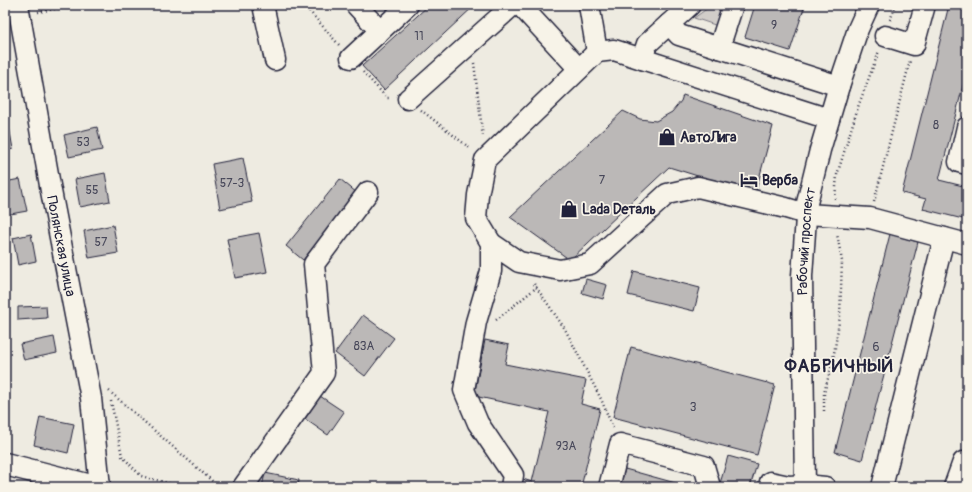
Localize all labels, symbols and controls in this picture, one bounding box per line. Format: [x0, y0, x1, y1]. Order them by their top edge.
house number: 9 [771, 18, 777, 33]
house number: 11 [414, 29, 424, 44]
house number: 8 [933, 118, 939, 133]
shop icon: АвтоЛига [657, 127, 677, 147]
place label: АвтоЛига [680, 129, 737, 146]
house number: 53 [76, 135, 90, 150]
hotel icon: Верба [739, 170, 759, 190]
place label: Верба [762, 172, 798, 189]
house number: 7 [599, 173, 606, 188]
house number: 57-3 [220, 176, 245, 191]
house number: 55 [85, 183, 99, 198]
street label: Рабочий проспект [793, 185, 819, 295]
street label: Полянская улица [44, 194, 80, 298]
shop icon: Lada Dеталь [559, 199, 579, 219]
place label: Lada Dеталь [582, 201, 656, 218]
house number: 57 [95, 235, 108, 250]
house number: 83А [354, 339, 374, 354]
house number: 6 [873, 340, 880, 355]
district label: ФАБРИЧНЫЙ [783, 355, 894, 378]
house number: 3 [690, 400, 697, 415]
house number: 93А [556, 439, 577, 454]

